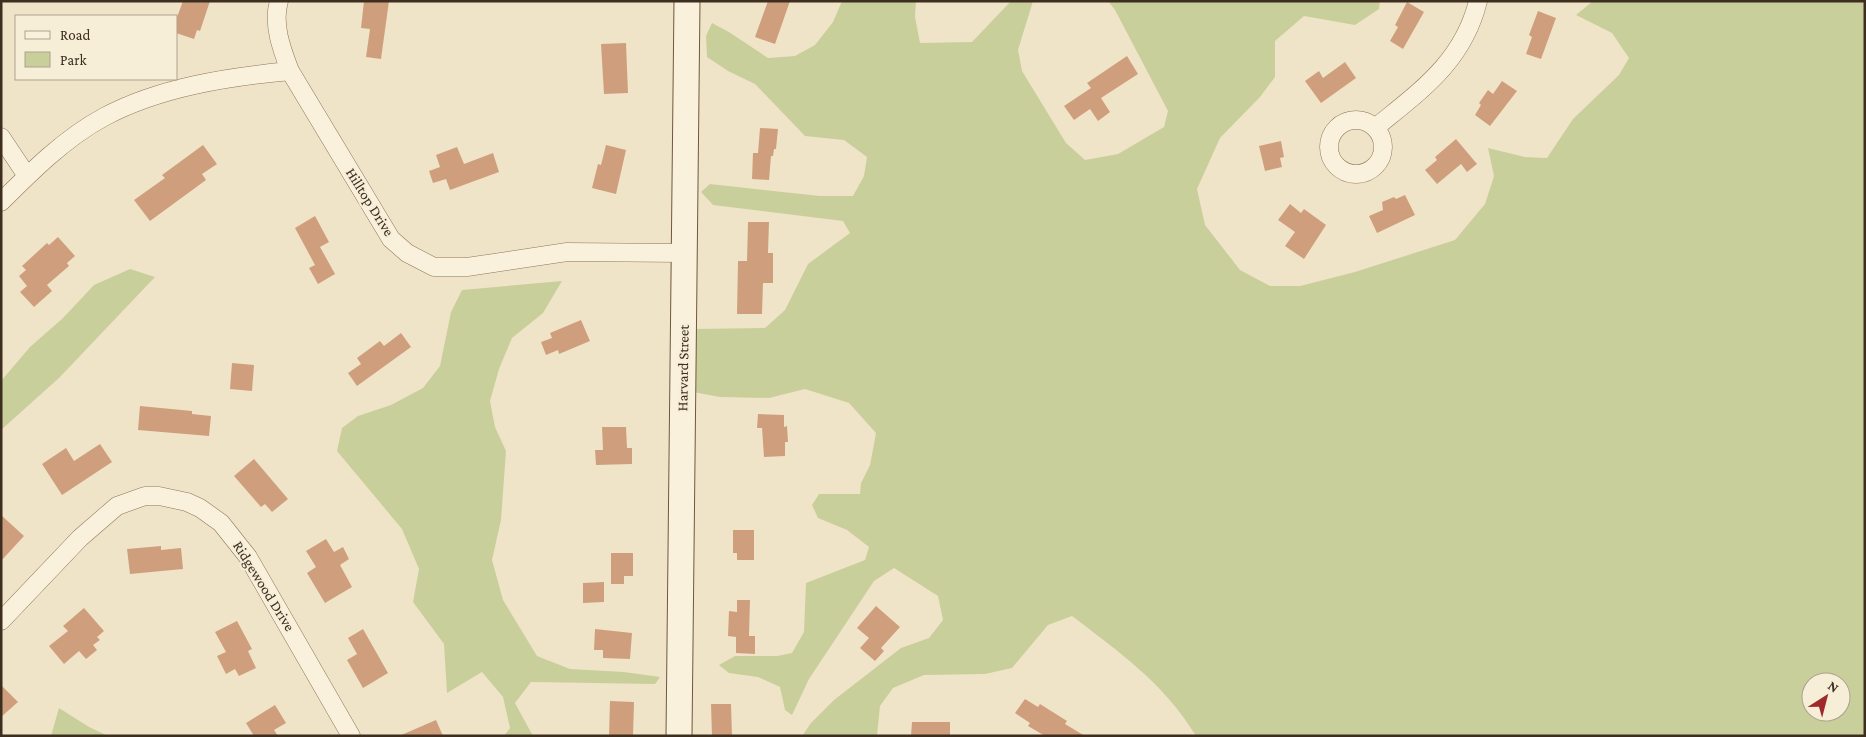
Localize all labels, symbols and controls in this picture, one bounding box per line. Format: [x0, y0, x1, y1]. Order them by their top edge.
legend [15, 15, 178, 80]
text: Road [60, 27, 91, 43]
text: Park [60, 52, 87, 68]
street label: Hilltop Drive [342, 165, 397, 240]
street label: Harvard Street [674, 323, 692, 412]
street label: Ridgewood Drive [229, 538, 298, 635]
north arrow [1801, 672, 1851, 722]
text: N [1825, 677, 1843, 696]

